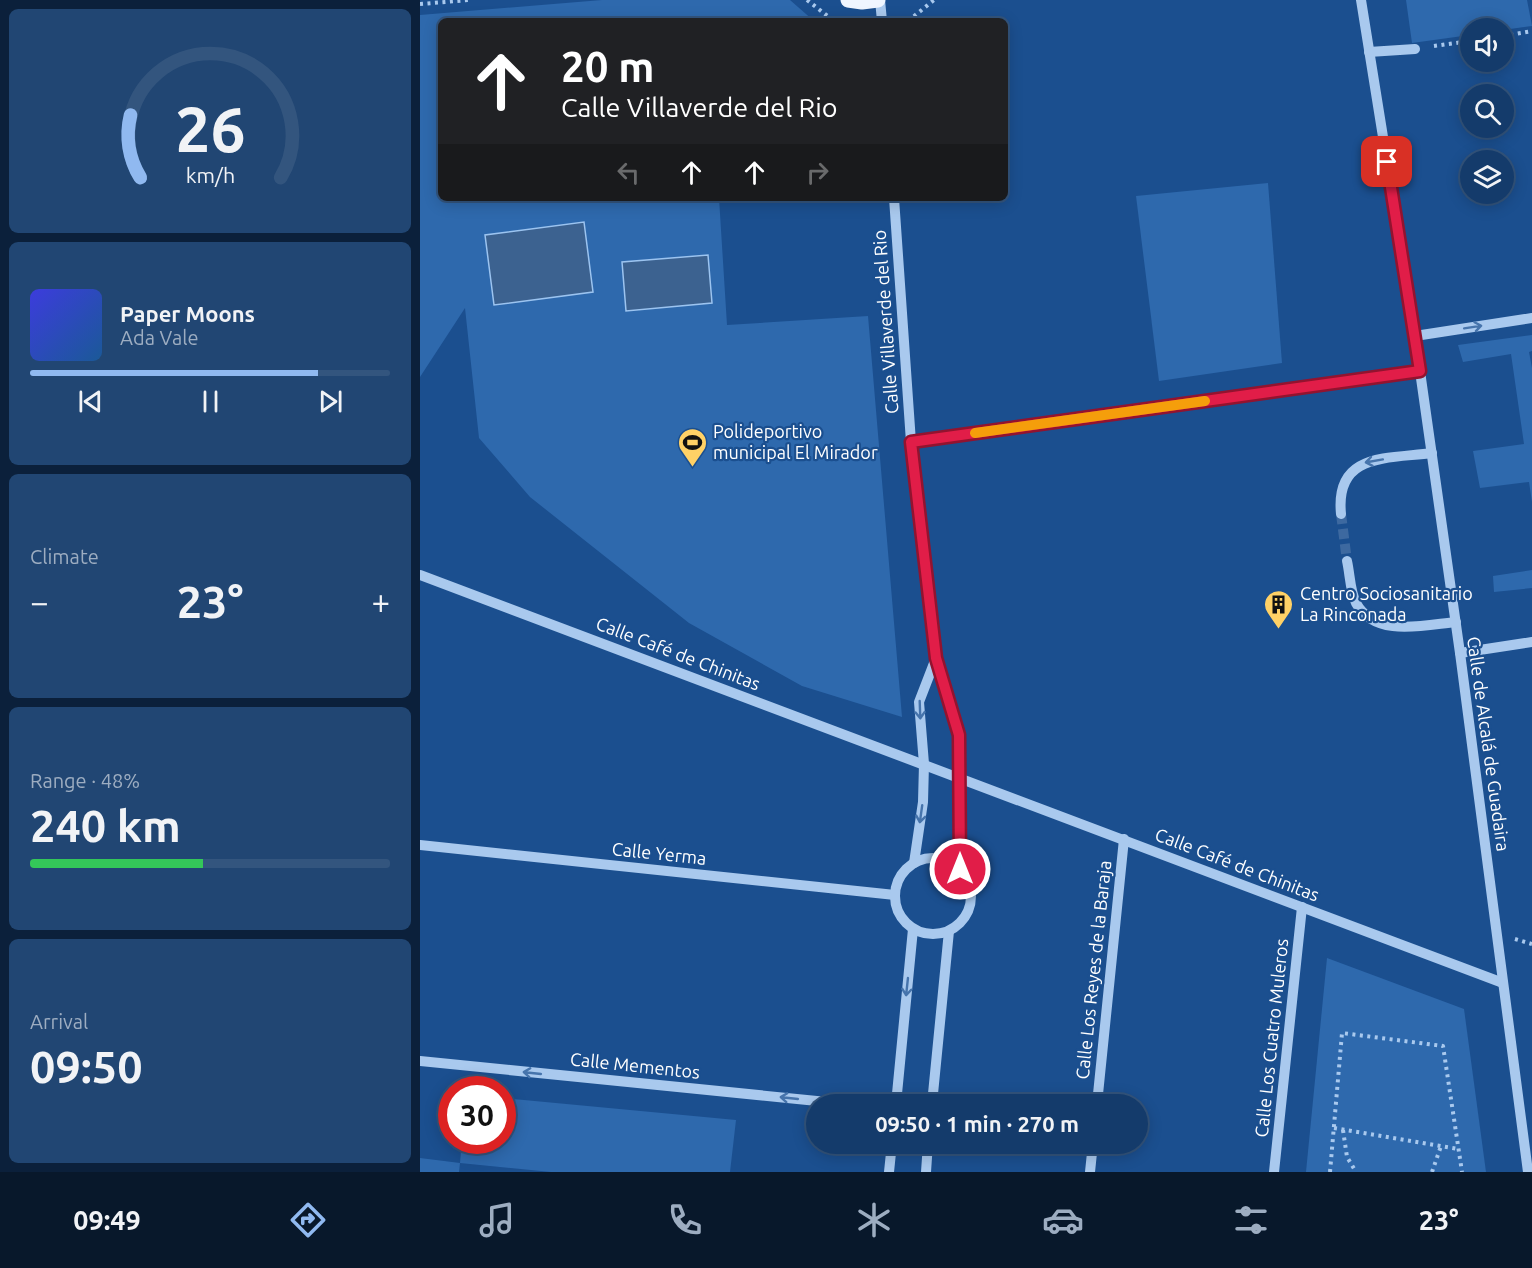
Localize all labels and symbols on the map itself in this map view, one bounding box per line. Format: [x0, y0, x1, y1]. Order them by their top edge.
pin [1361, 136, 1412, 187]
street label: Calle Villaverde del Rio [869, 229, 901, 415]
one-way arrow [1462, 321, 1482, 332]
place label: Polideportivo municipal El Mirador [713, 421, 878, 462]
sports icon: Polideportivo municipal El Mirador [676, 426, 708, 468]
one-way arrow [1365, 456, 1384, 467]
place label: Centro Sociosanitario La Rinconada [1300, 583, 1473, 624]
building icon: Centro Sociosanitario La Rinconada [1263, 588, 1295, 630]
street label: Calle Café de Chinitas [594, 613, 763, 694]
street label: Calle de Alcalá de Guadaira [1464, 635, 1514, 853]
one-way arrow [914, 699, 926, 719]
one-way arrow [915, 803, 926, 823]
street label: Calle Café de Chinitas [1153, 824, 1322, 905]
position arrow [928, 837, 992, 901]
street label: Calle Yerma [611, 838, 707, 868]
street label: Calle Los Reyes de la Baraja [1072, 859, 1114, 1080]
street label: Calle Los Cuatro Muleros [1251, 937, 1291, 1138]
one-way arrow [901, 976, 912, 996]
street label: Calle Mementos [569, 1048, 701, 1082]
one-way arrow [523, 1067, 543, 1078]
speed limit sign: 30 [438, 1076, 516, 1154]
one-way arrow [780, 1092, 800, 1103]

